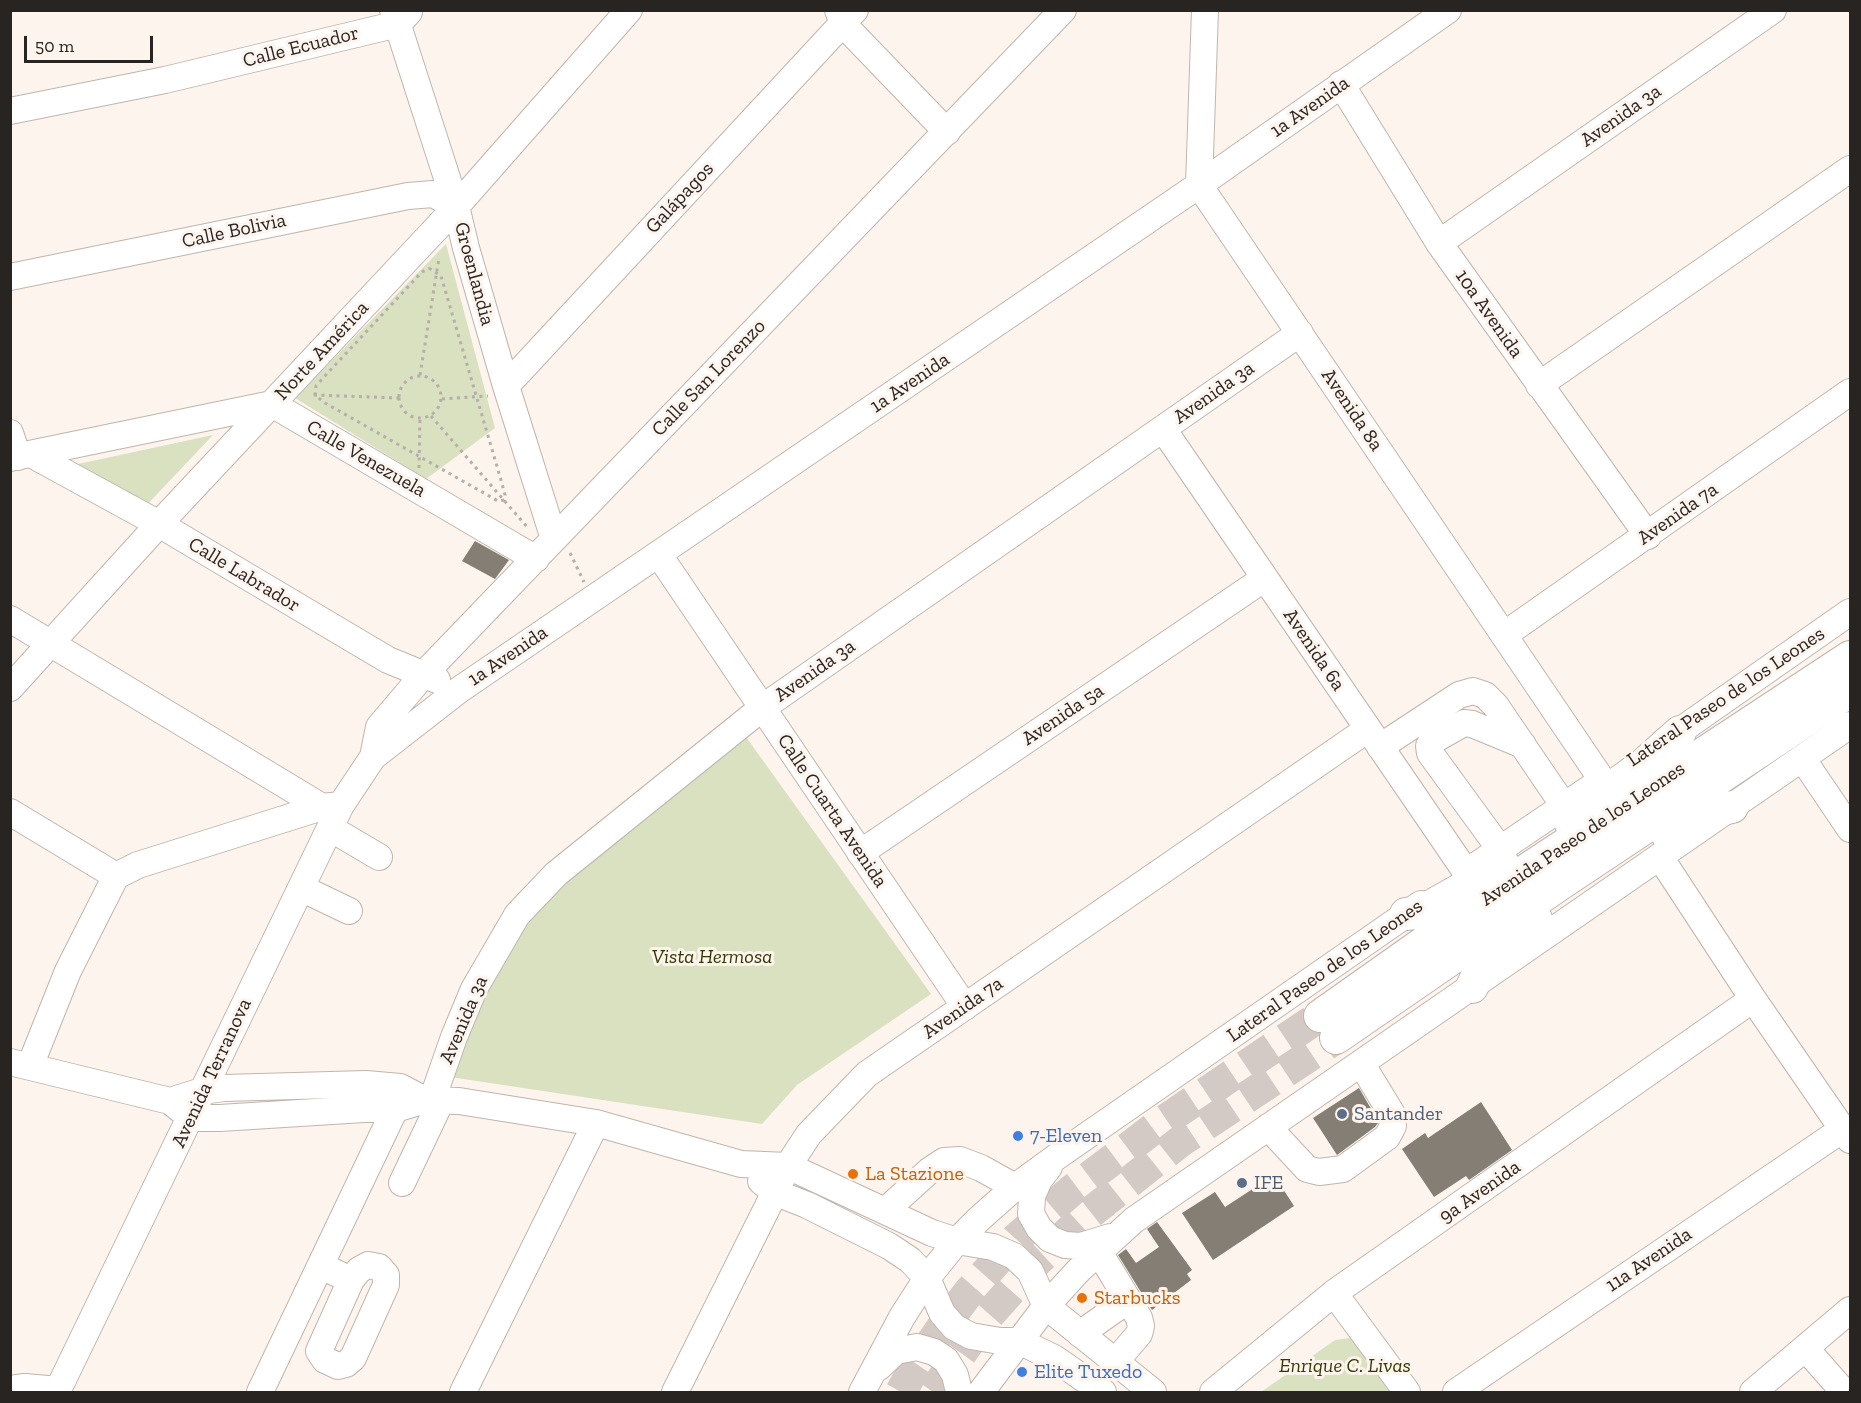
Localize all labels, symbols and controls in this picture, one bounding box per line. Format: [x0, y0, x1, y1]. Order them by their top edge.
street label: Calle Ecuador [241, 21, 361, 73]
scale bar [27, 24, 156, 62]
text: 50 m [35, 35, 74, 57]
street label: 1a Avenida [1266, 71, 1354, 143]
street label: Avenida 3a [1576, 80, 1666, 152]
street label: Galápagos [641, 157, 719, 239]
street label: Calle Bolivia [180, 208, 288, 254]
street label: Groenlandia [449, 220, 499, 328]
street label: 10a Avenida [1450, 265, 1528, 363]
street label: Norte América [270, 296, 374, 406]
street label: Calle San Lorenzo [647, 314, 771, 442]
street label: 1a Avenida [866, 348, 954, 418]
street label: Avenida 3a [1169, 357, 1259, 429]
street label: Avenida 8a [1316, 364, 1388, 456]
street label: Calle Venezuela [302, 415, 430, 503]
street label: Avenida 7a [1633, 478, 1723, 550]
street label: Calle Labrador [184, 532, 304, 618]
street label: Avenida 6a [1278, 604, 1350, 696]
street label: 1a Avenida [464, 621, 552, 691]
street label: Lateral Paseo de los Leones [1623, 622, 1829, 772]
street label: Avenida 3a [770, 635, 860, 707]
street label: Avenida 5a [1018, 679, 1108, 751]
street label: Calle Cuarta Avenida [772, 730, 892, 892]
street label: Avenida Paseo de los Leones [1476, 757, 1690, 911]
street label: Lateral Paseo de los Leones [1223, 894, 1427, 1048]
park label: Vista Hermosa [652, 945, 772, 969]
street label: Avenida 7a [918, 972, 1008, 1044]
street label: Avenida 3a [435, 973, 493, 1067]
street label: Avenida Terranova [167, 995, 257, 1151]
place label: Santander [1354, 1102, 1443, 1126]
marker: Santander [1335, 1107, 1349, 1121]
place label: 7-Eleven [1030, 1124, 1102, 1148]
marker: 7-Eleven [1011, 1129, 1025, 1143]
street label: 9a Avenida [1435, 1155, 1525, 1229]
place label: La Stazione [865, 1162, 964, 1186]
marker: La Stazione [846, 1167, 860, 1181]
place label: IFE [1254, 1171, 1283, 1195]
marker: IFE [1235, 1176, 1249, 1190]
street label: 11a Avenida [1601, 1222, 1697, 1298]
place label: Starbucks [1094, 1286, 1180, 1310]
marker: Starbucks [1075, 1291, 1089, 1305]
park label: Enrique C. Livas [1279, 1354, 1411, 1378]
place label: Elite Tuxedo [1034, 1360, 1142, 1384]
marker: Elite Tuxedo [1015, 1365, 1029, 1379]

